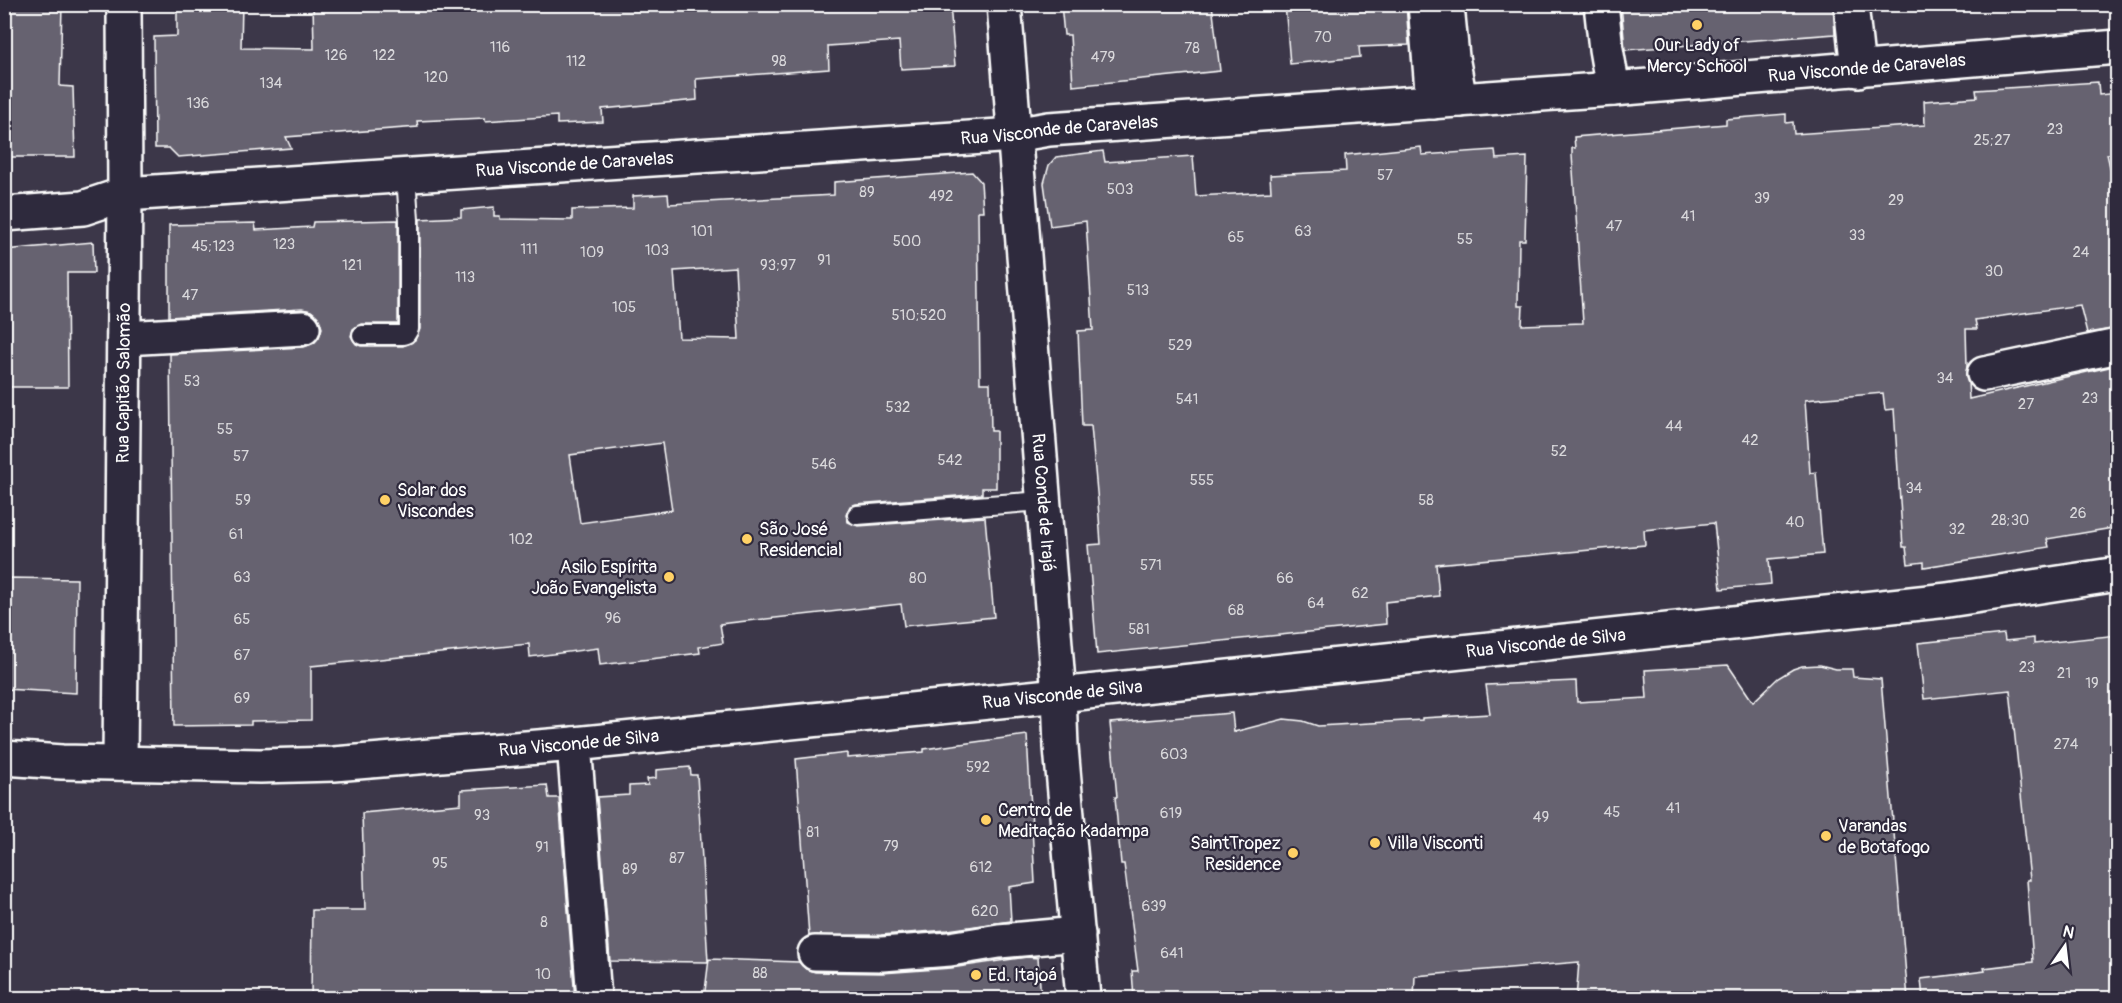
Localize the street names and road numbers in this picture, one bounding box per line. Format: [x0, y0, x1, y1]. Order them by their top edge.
street label: Rua Visconde de Caravelas [1767, 49, 1967, 88]
street label: Rua Visconde de Caravelas [960, 110, 1159, 151]
street label: Rua Visconde de Caravelas [475, 147, 674, 183]
street label: Rua Capitão Salomão [112, 302, 136, 463]
street label: Rua Conde de Irajá [1026, 432, 1060, 572]
street label: Rua Visconde de Silva [1465, 624, 1627, 663]
street label: Rua Visconde de Silva [981, 675, 1144, 715]
street label: Rua Visconde de Silva [498, 724, 660, 762]

